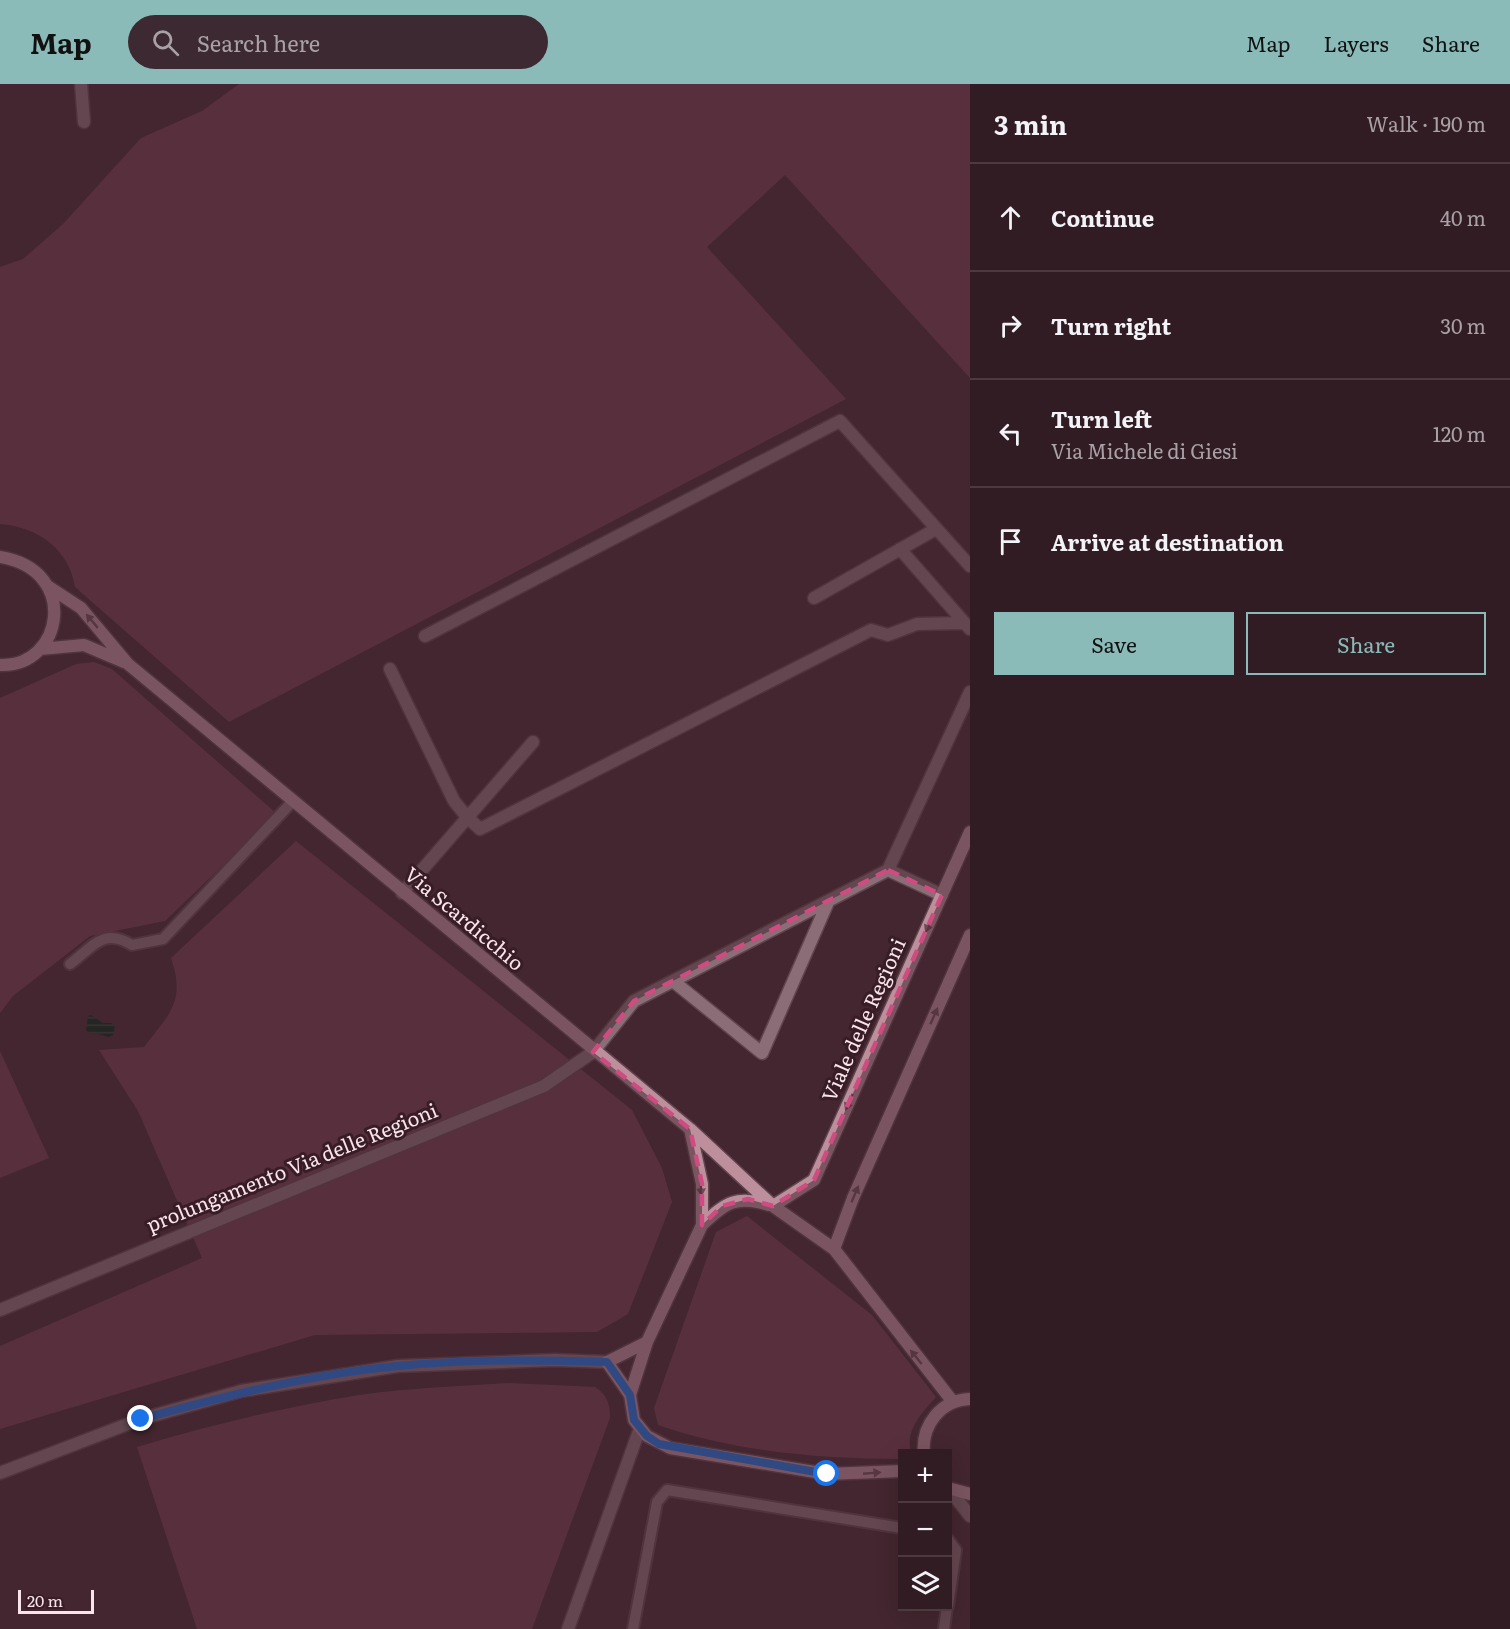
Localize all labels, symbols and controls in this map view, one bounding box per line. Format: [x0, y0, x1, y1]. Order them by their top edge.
search box [128, 15, 548, 69]
text: Map [30, 21, 92, 63]
icon: search [149, 26, 182, 59]
text: Search here [197, 26, 320, 59]
text: Map [1246, 27, 1291, 58]
text: Layers [1324, 27, 1389, 58]
text: Share [1422, 27, 1480, 58]
text: 3 min [994, 104, 1067, 143]
text: Walk · 190 m [1367, 108, 1486, 138]
icon: ahead [994, 201, 1027, 234]
text: Continue [1051, 201, 1154, 234]
text: 40 m [1440, 202, 1486, 232]
icon: right [994, 309, 1027, 342]
text: Turn right [1051, 309, 1171, 342]
text: 30 m [1440, 310, 1486, 340]
text: Turn left [1051, 402, 1152, 435]
icon: left [994, 417, 1027, 450]
text: 120 m [1433, 418, 1486, 448]
text: Via Michele di Giesi [1051, 435, 1238, 465]
icon: arrive [994, 525, 1027, 558]
text: Arrive at destination [1051, 525, 1284, 558]
button: Save [994, 612, 1234, 675]
button: Share [1246, 612, 1486, 675]
one-way arrow [86, 613, 99, 629]
street label: Via Scardicchio [399, 858, 532, 977]
one-way arrow [923, 915, 933, 933]
street label: Viale delle Regioni [813, 932, 912, 1106]
one-way arrow [930, 1007, 939, 1025]
one-way arrow [844, 1093, 854, 1111]
street label: prolungamento Via delle Regioni [141, 1094, 442, 1238]
one-way arrow [697, 1177, 706, 1196]
one-way arrow [850, 1186, 859, 1203]
one-way arrow [910, 1350, 923, 1365]
route end [127, 1405, 153, 1431]
map controls [898, 1449, 952, 1611]
button: + [898, 1449, 952, 1503]
route start [813, 1460, 839, 1486]
one-way arrow [862, 1468, 881, 1478]
button: − [898, 1503, 952, 1557]
button: layers [898, 1557, 952, 1611]
scale bar [18, 1587, 94, 1614]
text: 20 m [27, 1588, 63, 1612]

